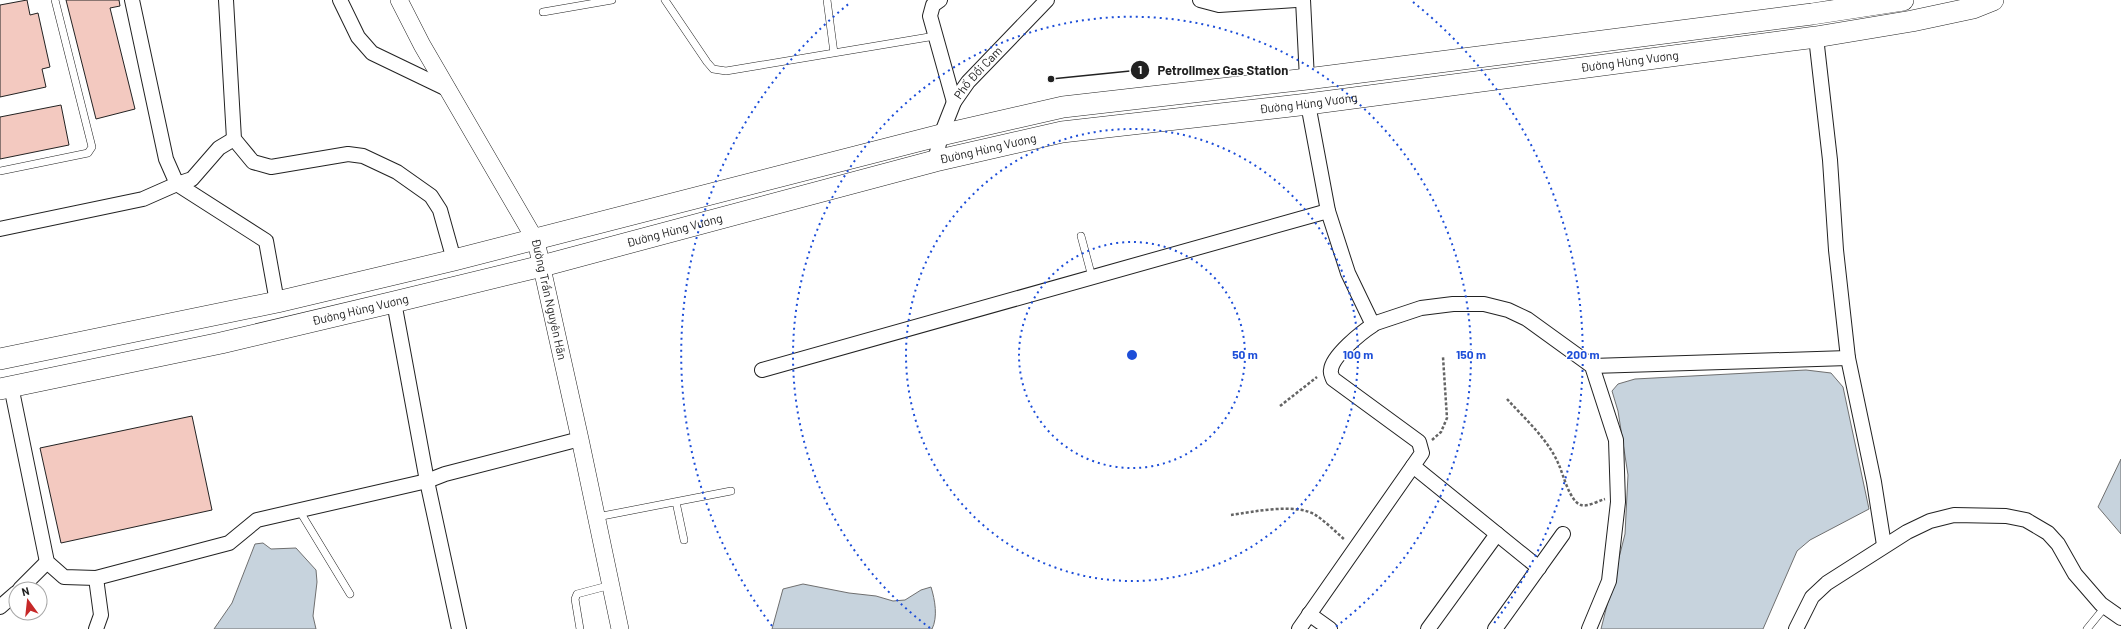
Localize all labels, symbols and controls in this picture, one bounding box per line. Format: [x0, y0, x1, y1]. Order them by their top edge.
street label: Phố Đồi Cam [950, 43, 1004, 101]
street label: Đường Hùng Vương [1580, 47, 1679, 74]
callout: Petrolimex Gas Station [1130, 58, 1297, 83]
text: 1 [1138, 62, 1142, 76]
text: Petrolimex Gas Station [1158, 62, 1288, 78]
street label: Đường Hùng Vương [1259, 90, 1358, 115]
street label: Đường Hùng Vương [938, 130, 1037, 166]
street label: Đường Hùng Vương [625, 210, 724, 249]
street label: Đường Trần Nguyên Hãn [530, 237, 570, 361]
street label: Đường Hùng Vương [311, 291, 410, 327]
text: 50 m [1232, 347, 1258, 361]
text: 100 m [1343, 347, 1373, 361]
text: 150 m [1456, 347, 1486, 361]
text: 200 m [1567, 347, 1599, 361]
centre of rings [1125, 348, 1139, 362]
north arrow [8, 581, 48, 621]
text: N [20, 584, 31, 598]

